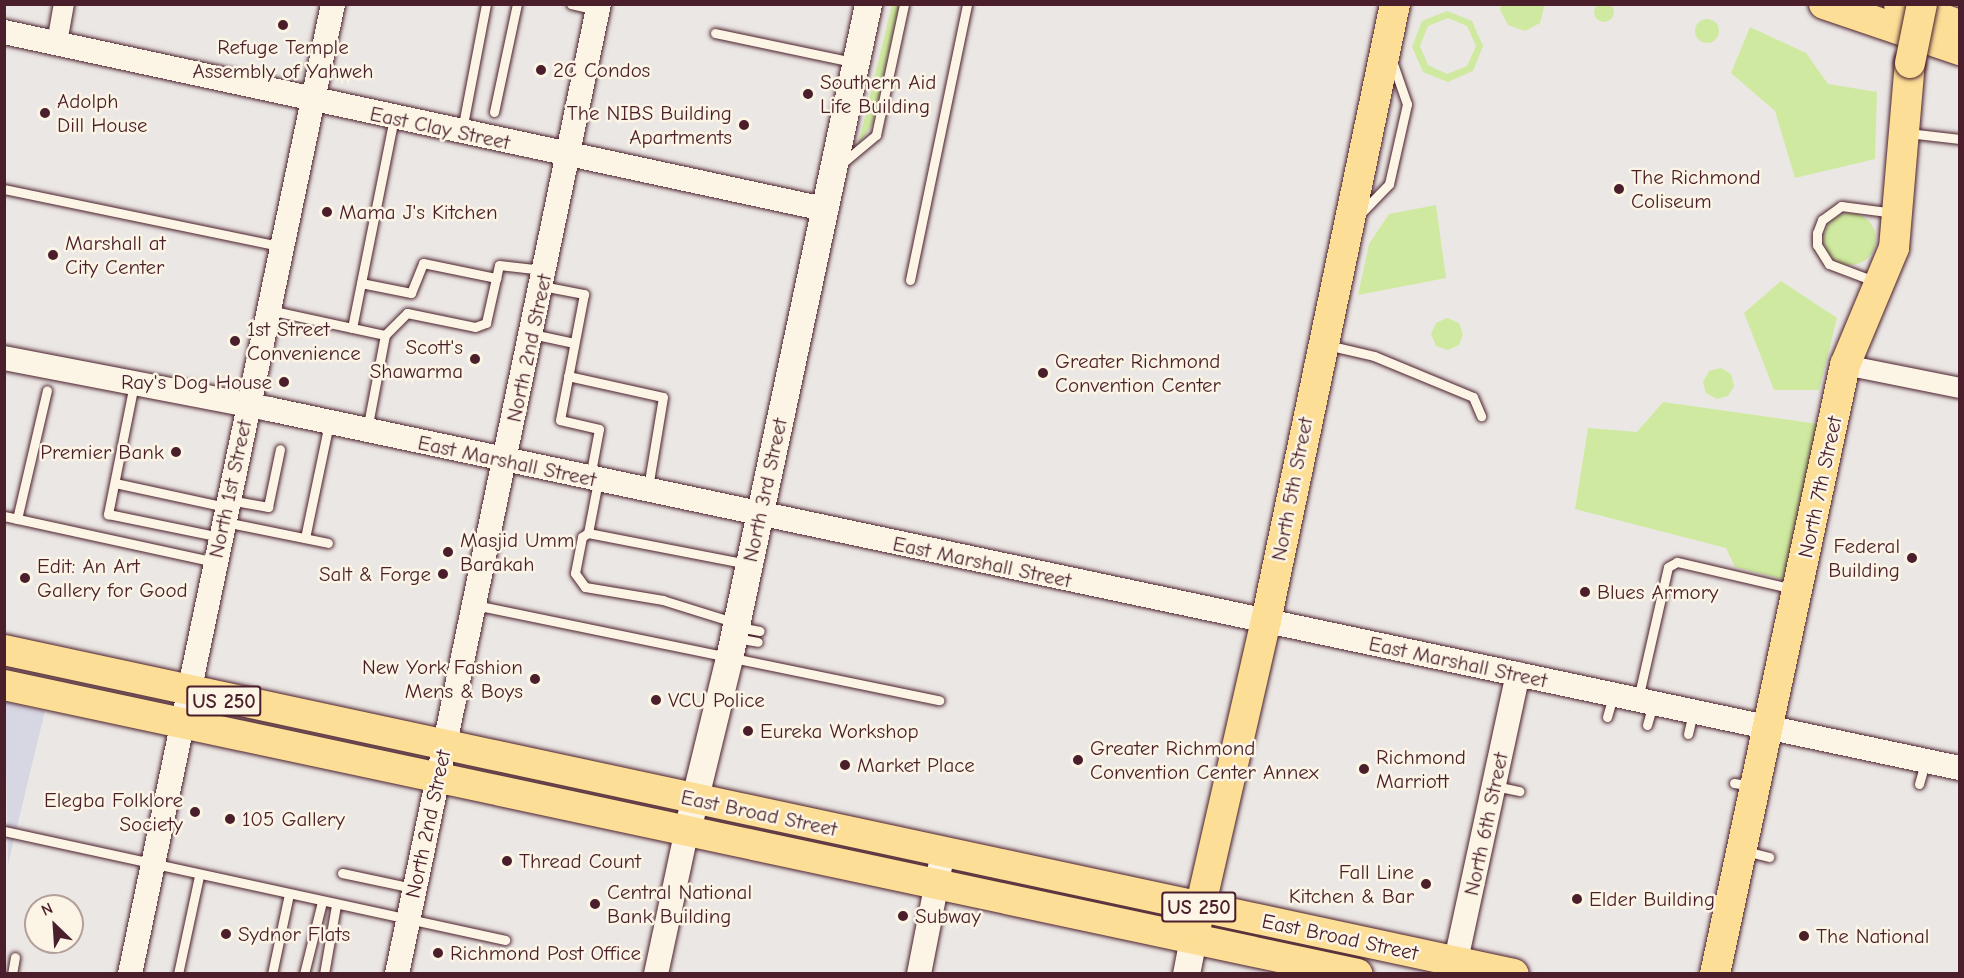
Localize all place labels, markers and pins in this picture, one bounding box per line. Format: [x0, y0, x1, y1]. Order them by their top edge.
marker: Refuge Temple Assembly of Yahweh [276, 18, 290, 32]
place label: Refuge Temple Assembly of Yahweh [193, 34, 373, 84]
place label: 2C Condos [553, 57, 650, 83]
marker: 2C Condos [534, 63, 548, 77]
place label: Southern Aid Life Building [820, 69, 936, 119]
marker: Southern Aid Life Building [801, 87, 815, 101]
place label: Adolph Dill House [57, 88, 147, 138]
place label: The NIBS Building Apartments [567, 100, 732, 150]
marker: Adolph Dill House [38, 106, 52, 120]
marker: The NIBS Building Apartments [737, 118, 751, 132]
place label: The Richmond Coliseum [1631, 164, 1761, 214]
marker: The Richmond Coliseum [1612, 182, 1626, 196]
place label: Mama J's Kitchen [339, 199, 498, 225]
marker: Mama J's Kitchen [320, 205, 334, 219]
place label: Marshall at City Center [65, 230, 166, 280]
marker: Marshall at City Center [46, 248, 60, 262]
place label: 1st Street Convenience [247, 316, 361, 366]
marker: 1st Street Convenience [228, 334, 242, 348]
place label: Scott's Shawarma [370, 334, 463, 384]
place label: Greater Richmond Convention Center [1055, 348, 1221, 398]
marker: Scott's Shawarma [468, 352, 482, 366]
marker: Greater Richmond Convention Center [1036, 366, 1050, 380]
place label: Ray's Dog House [121, 369, 272, 395]
marker: Ray's Dog House [277, 375, 291, 389]
place label: Premier Bank [40, 439, 164, 465]
marker: Premier Bank [169, 445, 183, 459]
place label: Masjid Umm Barakah [460, 527, 574, 577]
place label: Federal Building [1828, 533, 1900, 583]
marker: Masjid Umm Barakah [441, 545, 455, 559]
marker: Federal Building [1905, 551, 1919, 565]
place label: Edit: An Art Gallery for Good [37, 553, 188, 603]
place label: Salt & Forge [319, 561, 431, 587]
marker: Salt & Forge [436, 567, 450, 581]
marker: Edit: An Art Gallery for Good [18, 571, 32, 585]
place label: Blues Armory [1597, 579, 1718, 605]
marker: Blues Armory [1578, 585, 1592, 599]
place label: New York Fashion Mens & Boys [362, 654, 523, 704]
marker: New York Fashion Mens & Boys [528, 672, 542, 686]
place label: VCU Police [668, 687, 765, 713]
marker: VCU Police [649, 693, 663, 707]
place label: Eureka Workshop [760, 718, 919, 744]
marker: Eureka Workshop [741, 724, 755, 738]
place label: Greater Richmond Convention Center Annex [1090, 735, 1319, 785]
place label: Richmond Marriott [1376, 744, 1466, 794]
place label: Market Place [857, 752, 975, 778]
marker: Greater Richmond Convention Center Annex [1071, 753, 1085, 767]
marker: Market Place [838, 758, 852, 772]
marker: Richmond Marriott [1357, 762, 1371, 776]
place label: Elegba Folklore Society [44, 787, 183, 837]
marker: Elegba Folklore Society [188, 805, 202, 819]
place label: 105 Gallery [242, 806, 345, 832]
marker: 105 Gallery [223, 812, 237, 826]
place label: Thread Count [519, 848, 641, 874]
marker: Thread Count [500, 854, 514, 868]
place label: Fall Line Kitchen & Bar [1289, 859, 1414, 909]
marker: Fall Line Kitchen & Bar [1419, 877, 1433, 891]
place label: Central National Bank Building [607, 879, 752, 929]
place label: Elder Building [1589, 886, 1715, 912]
marker: Elder Building [1570, 892, 1584, 906]
marker: Central National Bank Building [588, 897, 602, 911]
place label: Subway [915, 903, 981, 929]
marker: Subway [896, 909, 910, 923]
place label: Sydnor Flats [238, 921, 350, 947]
place label: The National [1816, 923, 1929, 949]
marker: Sydnor Flats [219, 927, 233, 941]
marker: The National [1797, 929, 1811, 943]
place label: Richmond Post Office [450, 940, 641, 966]
marker: Richmond Post Office [431, 946, 445, 960]

